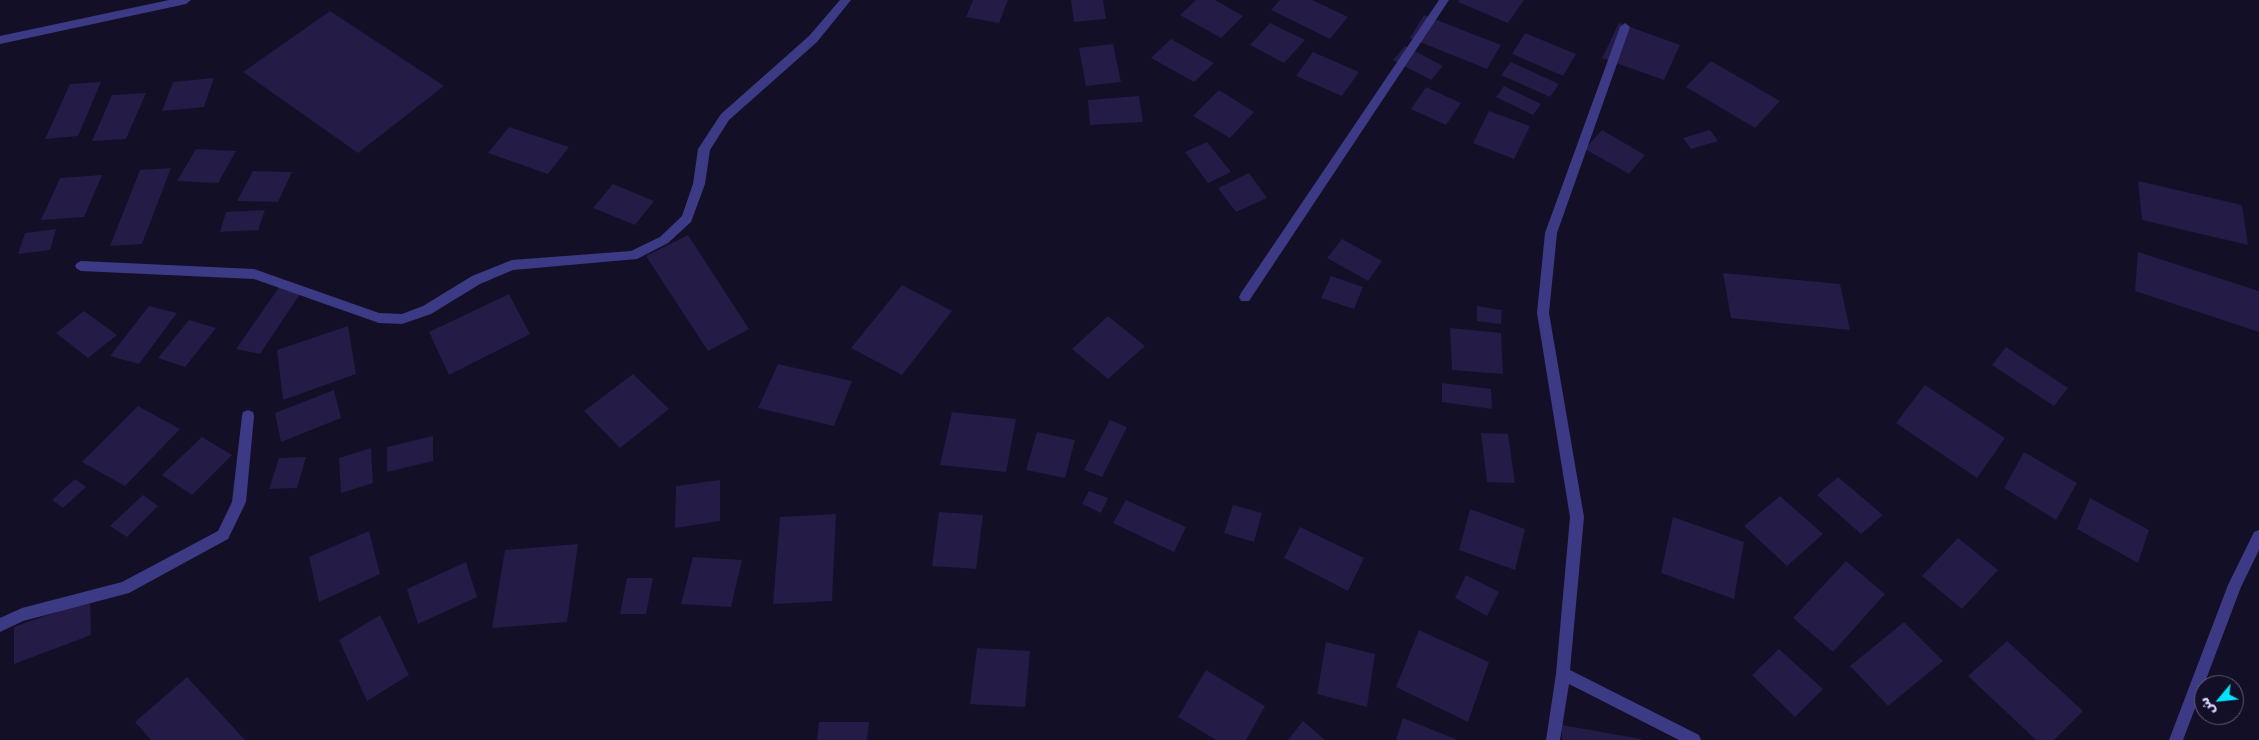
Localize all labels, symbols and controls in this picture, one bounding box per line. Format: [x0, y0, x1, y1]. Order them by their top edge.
north arrow [2194, 675, 2244, 725]
text: ش [2195, 694, 2218, 719]

